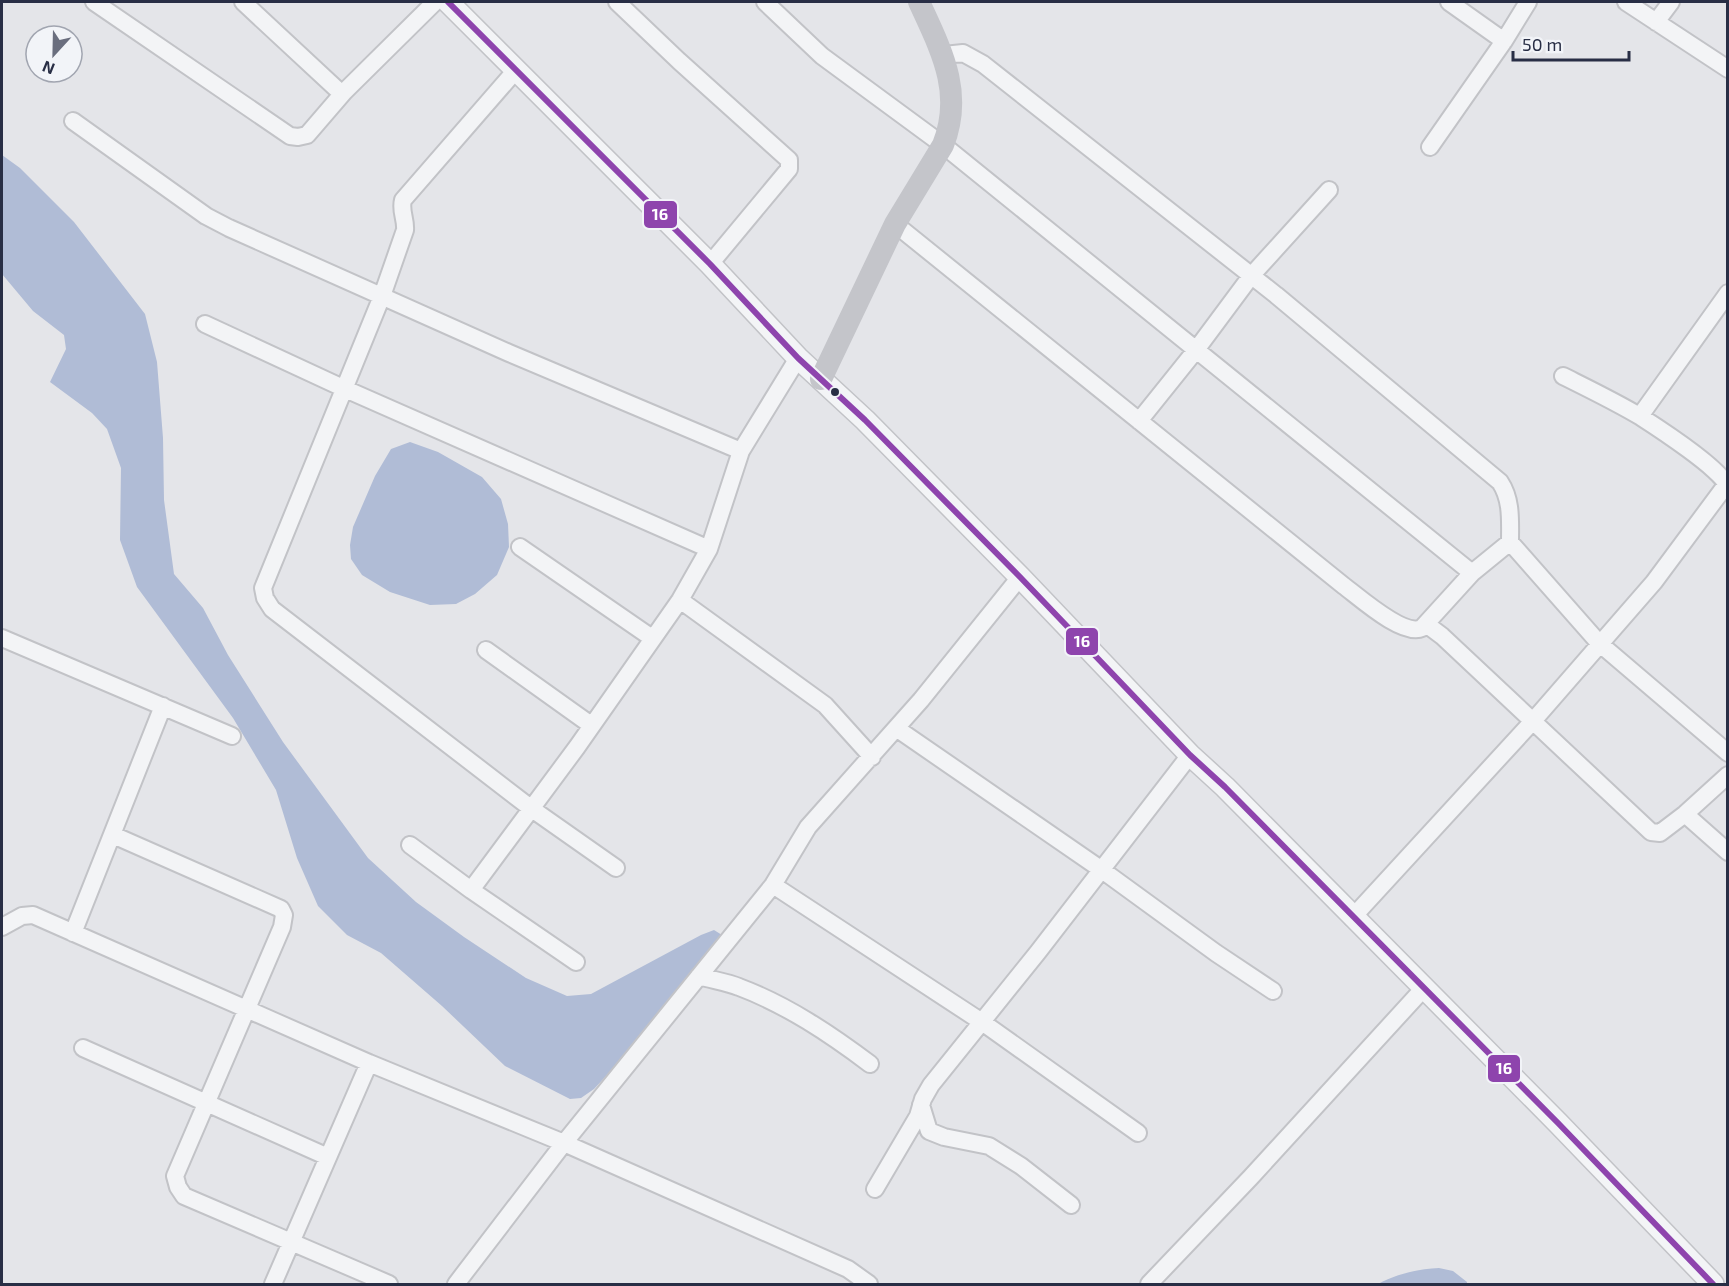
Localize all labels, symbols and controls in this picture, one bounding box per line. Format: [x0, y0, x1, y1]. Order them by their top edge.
north arrow [24, 24, 84, 84]
scale bar [1513, 24, 1628, 62]
text: 50 m [1522, 33, 1562, 55]
text: N [39, 57, 57, 79]
line badge: 16 [643, 200, 678, 229]
text: 16 [652, 204, 668, 223]
unlabelled marker [829, 386, 841, 398]
line badge: 16 [1065, 627, 1099, 656]
text: 16 [1074, 631, 1090, 650]
line badge: 16 [1487, 1054, 1521, 1083]
text: 16 [1496, 1058, 1512, 1077]

